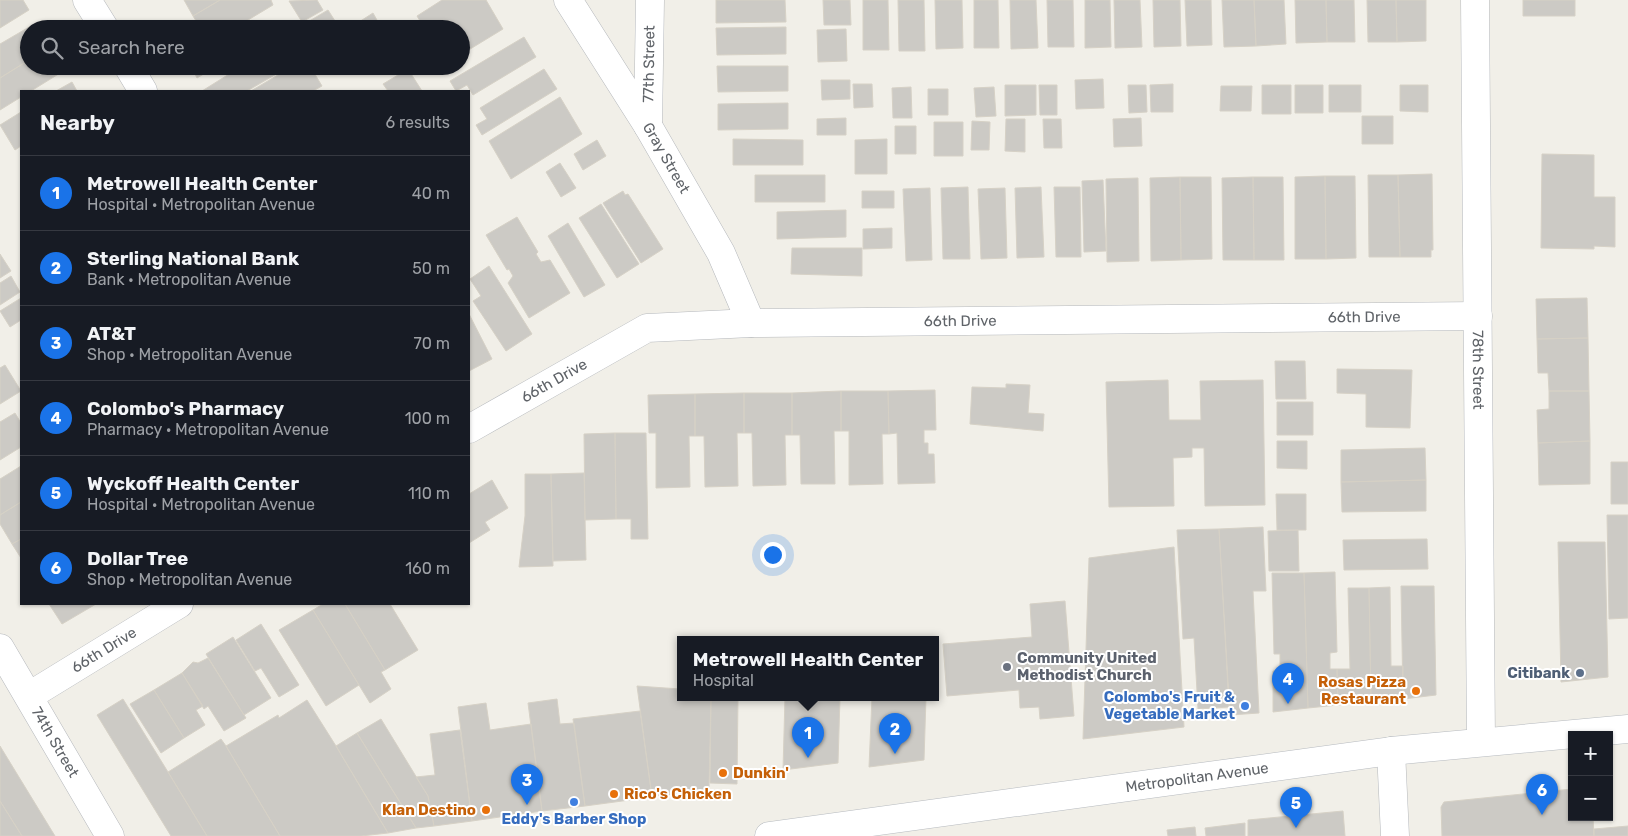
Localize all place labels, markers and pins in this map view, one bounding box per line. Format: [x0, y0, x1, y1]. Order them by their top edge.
place label: Community United Methodist Church [1017, 649, 1157, 684]
marker: Community United Methodist Church [1001, 661, 1013, 673]
pin: 4 [1272, 663, 1304, 704]
place label: Citibank [1507, 664, 1570, 682]
marker: Citibank [1574, 667, 1586, 679]
place label: Rosas Pizza Restaurant [1318, 673, 1406, 708]
marker: Rosas Pizza Restaurant [1410, 685, 1422, 697]
place label: Colombo's Fruit & Vegetable Market [1104, 688, 1235, 723]
marker: Colombo's Fruit & Vegetable Market [1239, 700, 1251, 712]
pin: 2 [879, 713, 911, 754]
pin: 1 [792, 717, 824, 758]
pin: 3 [511, 764, 543, 805]
place label: Dunkin' [733, 764, 789, 782]
marker: Dunkin' [717, 767, 729, 779]
pin: 6 [1526, 774, 1558, 815]
place label: Rico's Chicken [624, 785, 732, 803]
pin: 5 [1280, 787, 1312, 828]
marker: Rico's Chicken [608, 788, 620, 800]
marker: Eddy's Barber Shop [568, 796, 580, 808]
place label: Klan Destino [382, 801, 476, 819]
marker: Klan Destino [480, 804, 492, 816]
place label: Eddy's Barber Shop [502, 810, 646, 828]

